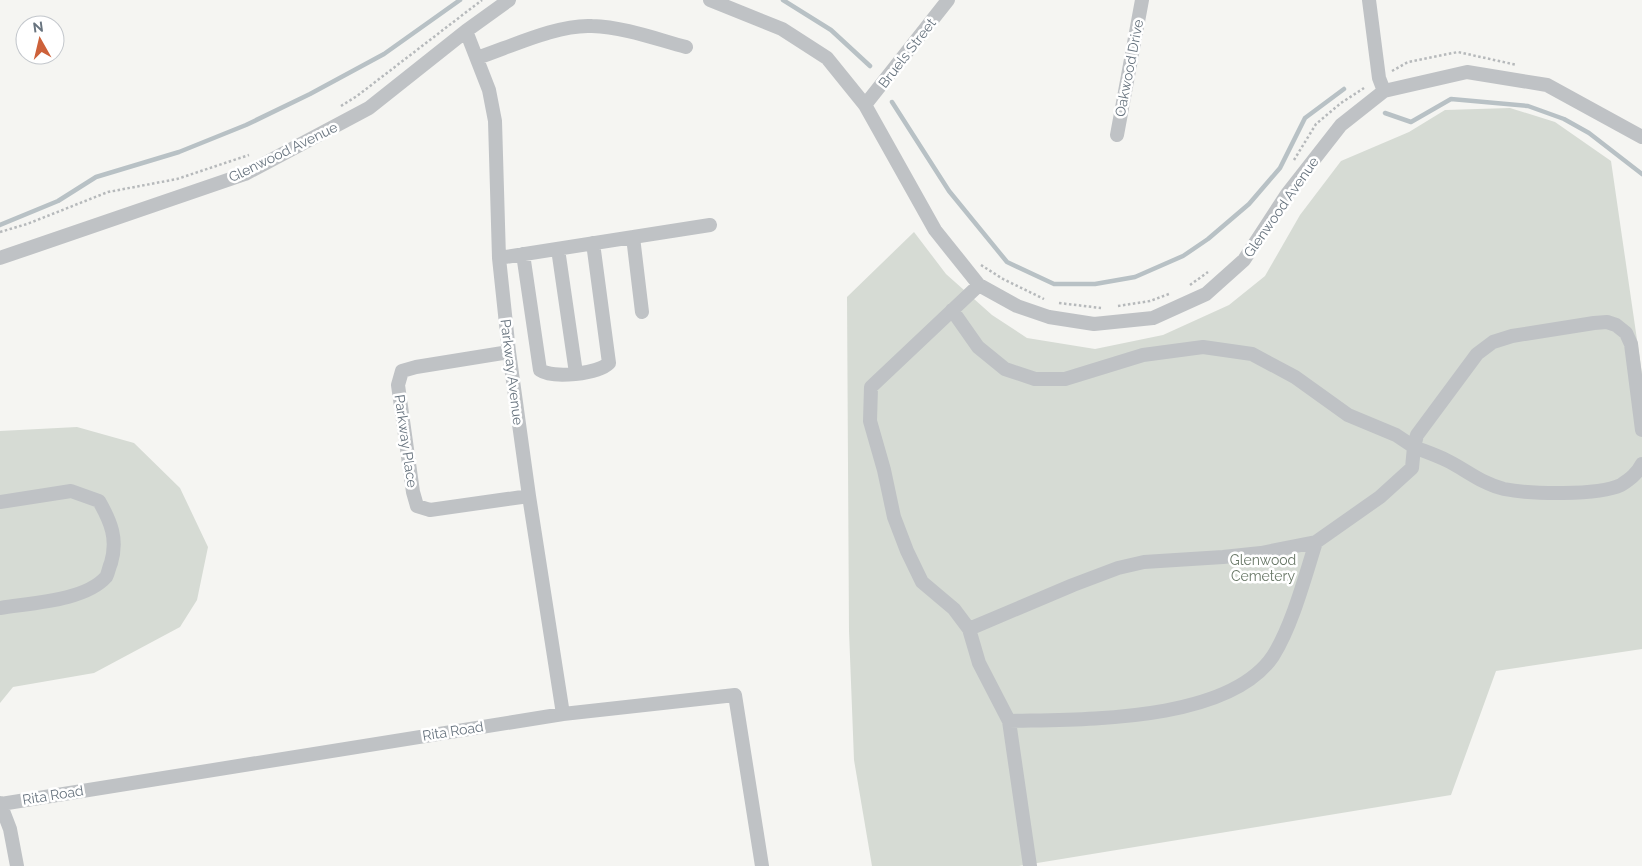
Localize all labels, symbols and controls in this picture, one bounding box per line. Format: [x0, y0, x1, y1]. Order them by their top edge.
north arrow [15, 15, 65, 65]
street label: Bruels Street [875, 15, 939, 91]
text: N [32, 18, 45, 36]
street label: Oakwood Drive [1112, 18, 1146, 118]
street label: Glenwood Avenue [226, 119, 340, 185]
street label: Glenwood Avenue [1240, 154, 1322, 260]
street label: Parkway Avenue [498, 318, 526, 426]
street label: Parkway Place [392, 393, 420, 489]
park label: Glenwood Cemetery [1230, 552, 1296, 584]
street label: Rita Road [421, 718, 485, 744]
street label: Rita Road [21, 782, 85, 808]

